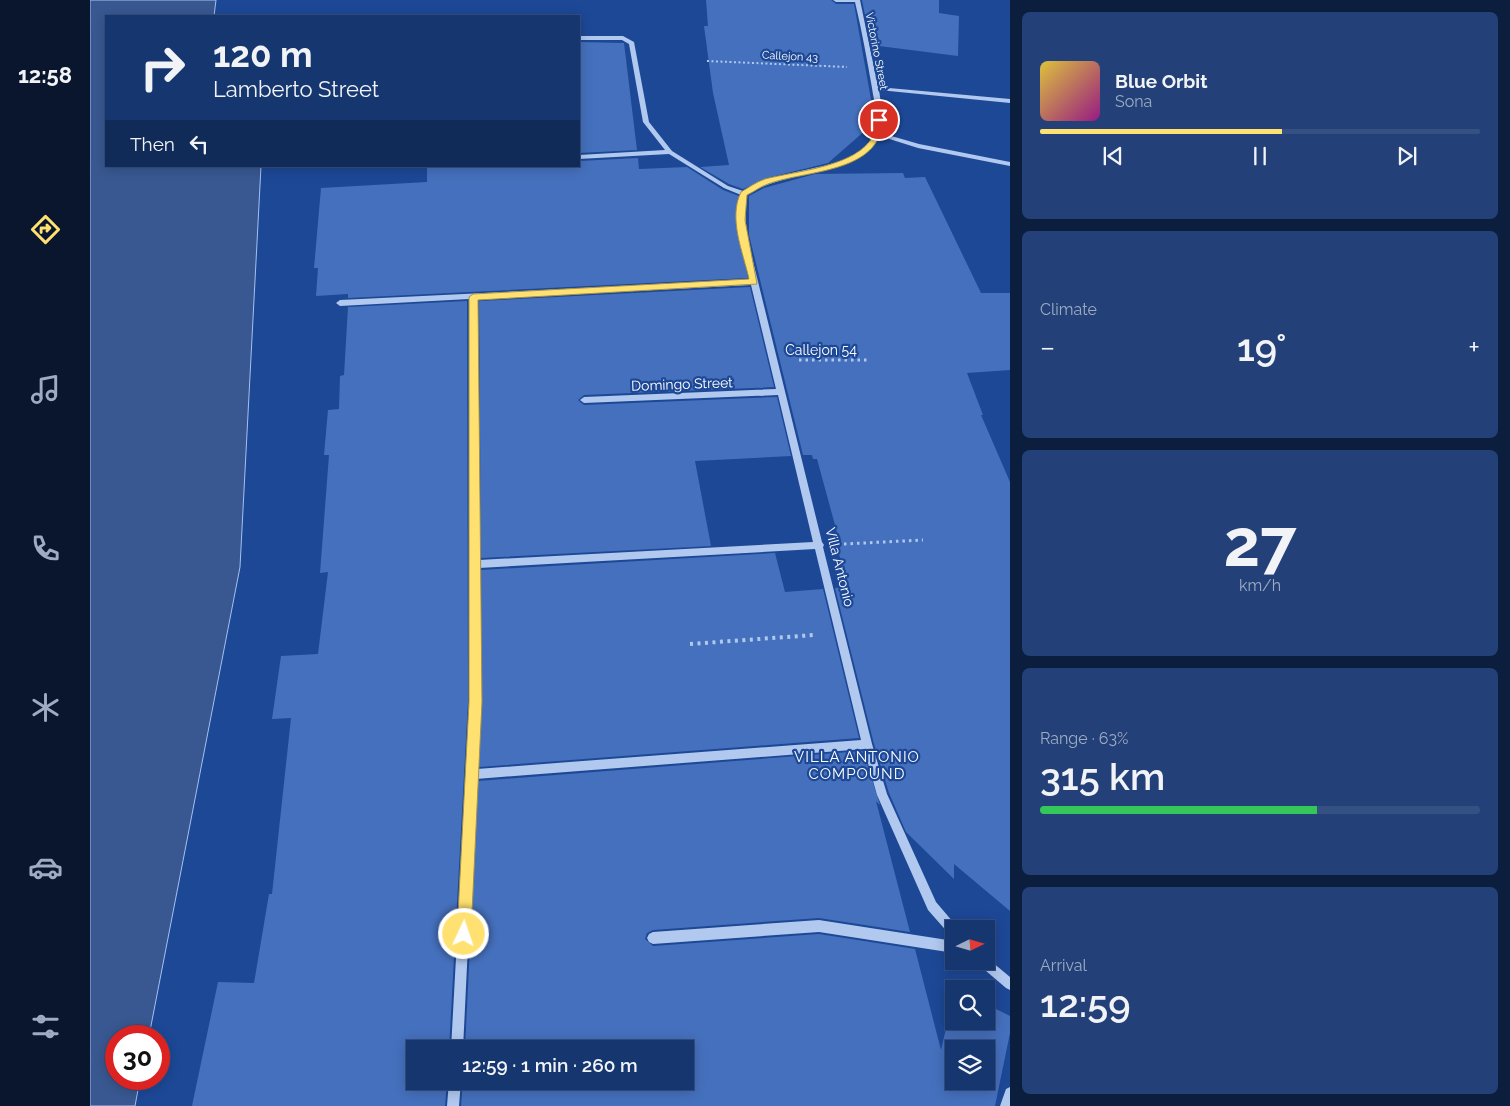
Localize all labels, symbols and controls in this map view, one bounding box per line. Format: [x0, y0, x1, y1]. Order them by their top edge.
street label: Victorino Street [863, 11, 890, 91]
text: 120 m [213, 34, 313, 75]
icon: right [130, 35, 195, 100]
street label: Callejon 43 [762, 49, 818, 64]
text: 12:58 [18, 62, 72, 88]
text: Blue Orbit [1115, 70, 1207, 92]
text: Lamberto Street [213, 76, 379, 102]
text: Sona [1115, 92, 1152, 111]
pin [858, 99, 900, 141]
icon: arrive [865, 106, 893, 134]
icon: left [185, 130, 213, 158]
text: Then [130, 133, 175, 155]
icon: previous [1099, 142, 1127, 170]
icon: pause [1246, 142, 1274, 170]
icon: next [1393, 142, 1421, 170]
icon: directions [28, 212, 63, 247]
text: Climate [1040, 300, 1097, 319]
text: 19° [1237, 325, 1287, 370]
text: − [1040, 331, 1055, 364]
text: + [1468, 331, 1480, 364]
street label: Callejon 54 [785, 342, 857, 358]
icon: music [28, 372, 63, 407]
street label: Domingo Street [631, 374, 733, 394]
text: 27 [1223, 505, 1297, 581]
street label: Villa Antonio [822, 526, 858, 608]
icon: phone [28, 531, 63, 566]
text: km/h [1239, 576, 1281, 595]
icon: climate [28, 690, 63, 725]
text: Range · 63% [1040, 729, 1128, 748]
district label: VILLA ANTONIO COMPOUND [794, 748, 920, 783]
text: 315 km [1040, 754, 1165, 799]
icon: car [28, 850, 63, 885]
position arrow [437, 907, 489, 959]
north arrow [945, 920, 995, 970]
map controls [945, 920, 995, 1090]
text: Arrival [1040, 956, 1087, 975]
button: search [945, 980, 995, 1030]
text: 12:59 [1040, 981, 1131, 1026]
icon: filters [28, 1009, 63, 1044]
speed limit sign: 30 [105, 1025, 170, 1090]
button: layers [945, 1040, 995, 1090]
text: 12:59 · 1 min · 260 m [462, 1054, 638, 1076]

